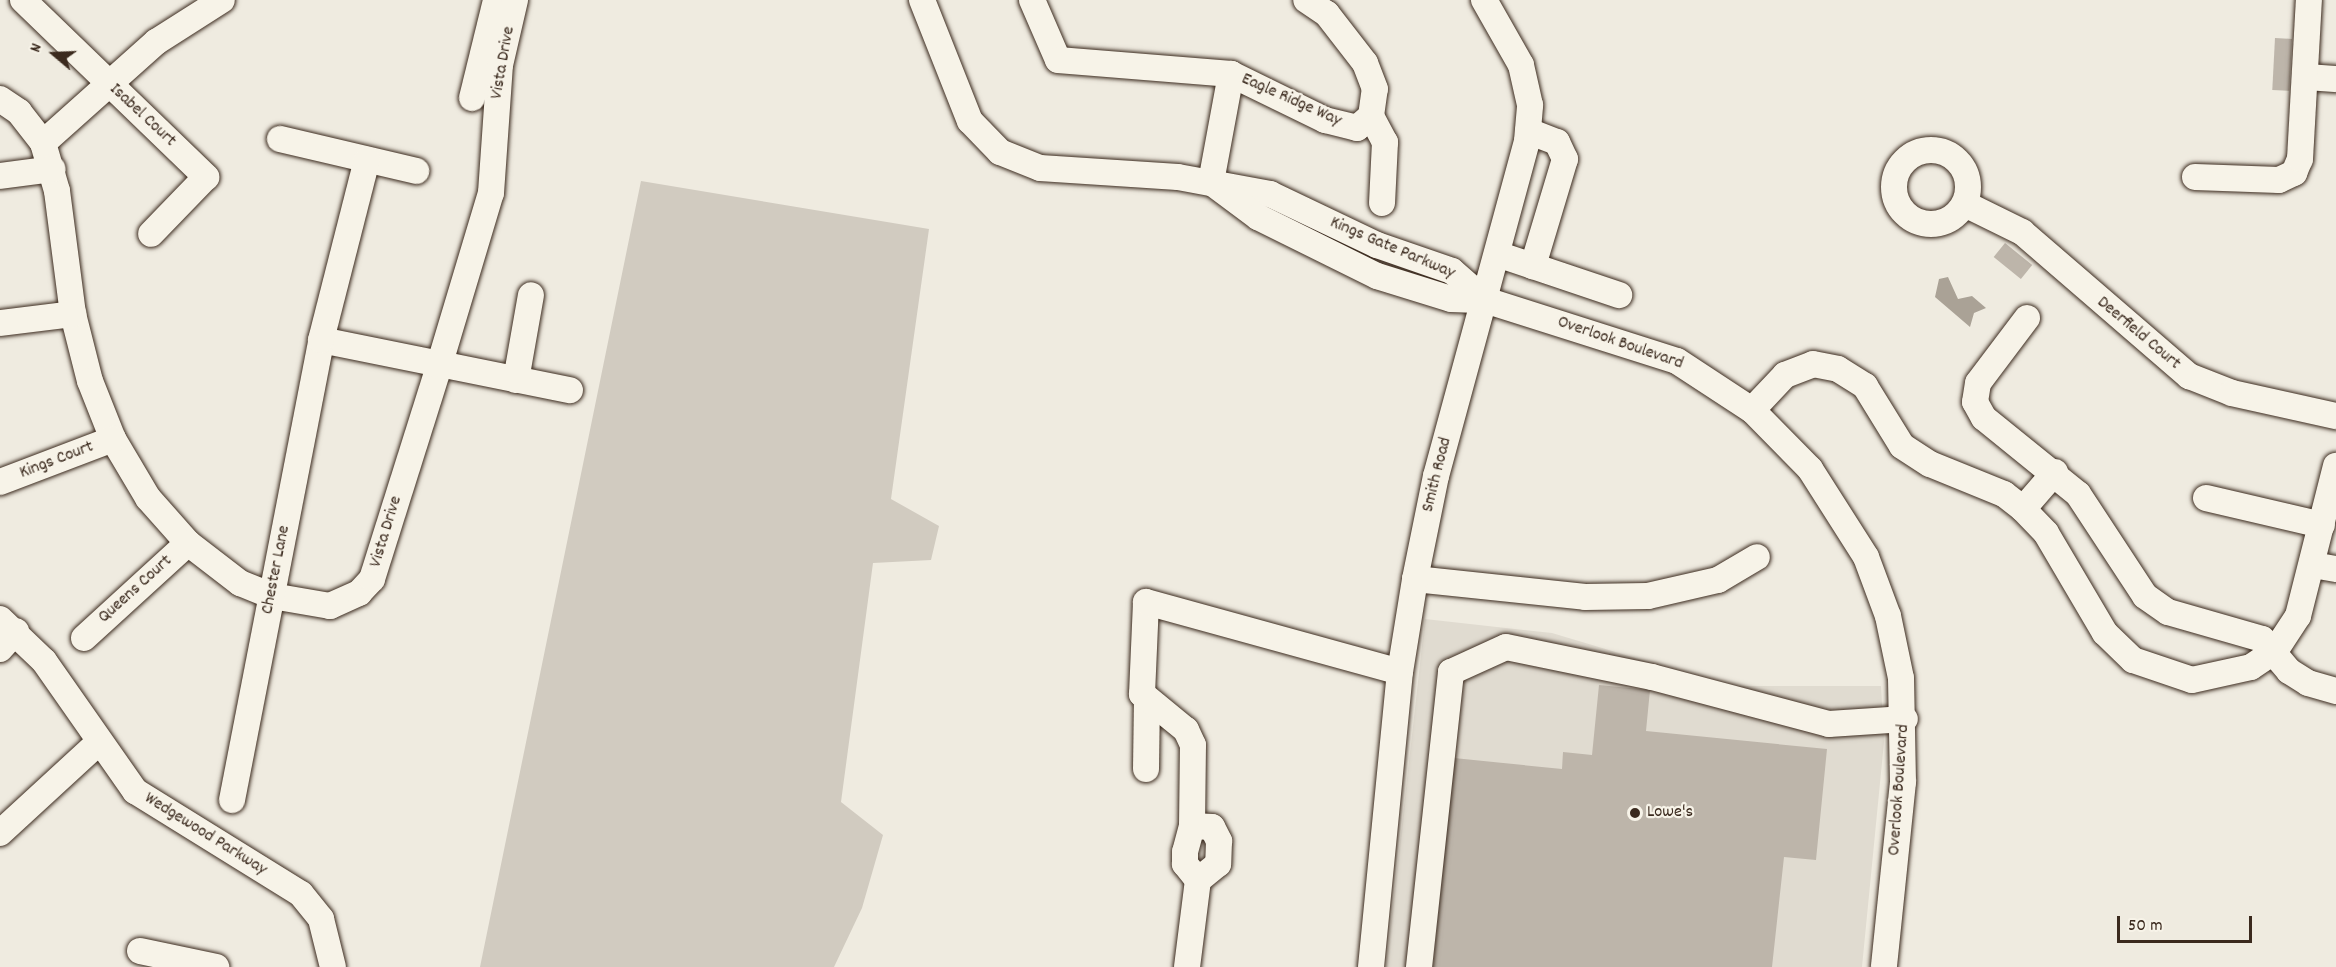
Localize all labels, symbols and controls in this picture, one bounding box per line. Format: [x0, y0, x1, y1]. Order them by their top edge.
north arrow [24, 24, 84, 84]
street label: Vista Drive [487, 25, 521, 101]
text: N [24, 40, 49, 55]
street label: Eagle Ridge Way [1238, 69, 1344, 133]
street label: Isabel Court [104, 80, 180, 152]
street label: Kings Gate Parkway [1326, 213, 1458, 285]
street label: Deerfield Court [2092, 293, 2184, 375]
street label: Overlook Boulevard [1554, 312, 1686, 376]
street label: Smith Road [1418, 435, 1458, 515]
street label: Kings Court [17, 437, 97, 485]
street label: Vista Drive [366, 494, 408, 570]
street label: Chester Lane [258, 524, 296, 616]
street label: Queens Court [95, 551, 177, 629]
street label: Overlook Boulevard [1885, 724, 1915, 856]
street label: Wedgewood Parkway [140, 789, 270, 881]
place label: Lowe's [1647, 802, 1693, 824]
marker: Lowe's [1628, 806, 1642, 820]
scale bar [2120, 904, 2255, 942]
text: 50 m [2128, 914, 2163, 939]

